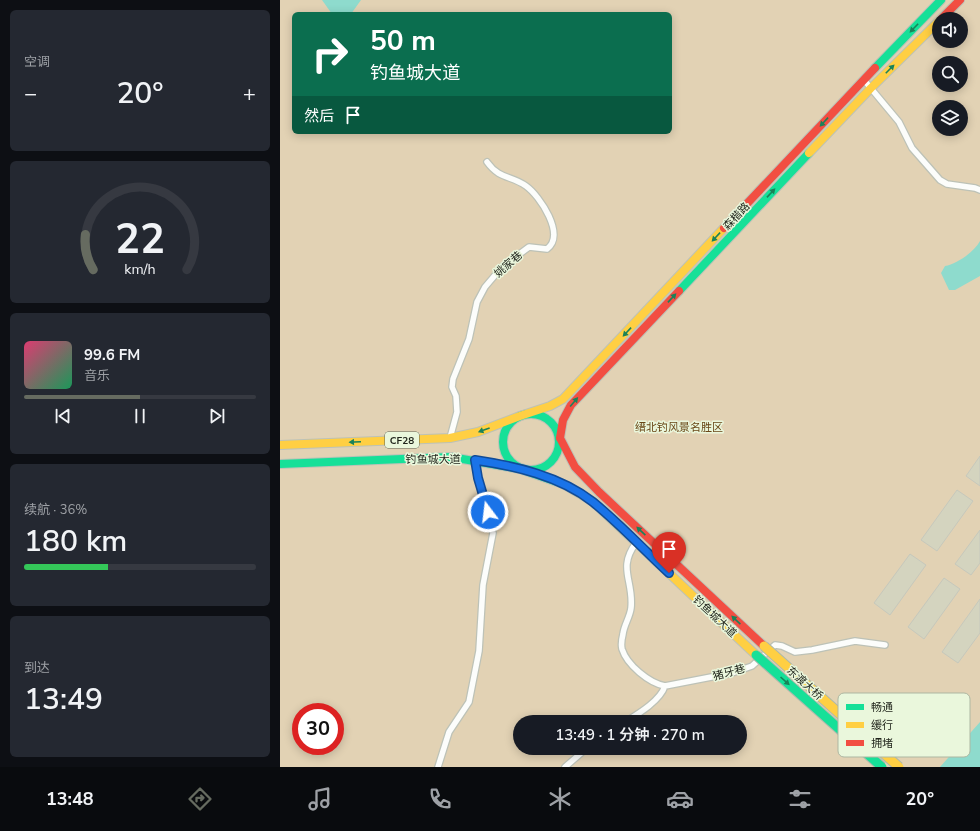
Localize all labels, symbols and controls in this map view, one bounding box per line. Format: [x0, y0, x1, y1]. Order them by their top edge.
map controls [932, 12, 968, 136]
button: sound [932, 12, 968, 48]
text: 50 m [370, 22, 436, 60]
one-way arrow [909, 23, 919, 33]
icon: right [304, 28, 356, 80]
text: 空调 [24, 53, 50, 71]
button: search [932, 56, 968, 92]
text: 钓鱼城大道 [370, 61, 460, 85]
one-way arrow [885, 64, 895, 74]
text: 20° [116, 73, 164, 114]
text: − [24, 79, 37, 109]
text: + [243, 79, 256, 109]
button: layers [932, 100, 968, 136]
icon: arrive [342, 104, 364, 126]
text: 然后 [304, 106, 334, 126]
one-way arrow [819, 117, 829, 127]
one-way arrow [767, 188, 776, 198]
street label: 森楷路 [720, 199, 753, 234]
text: 22 [115, 211, 165, 268]
one-way arrow [711, 232, 720, 242]
street label: 姚家巷 [491, 248, 526, 281]
text: km/h [124, 260, 156, 279]
one-way arrow [668, 292, 677, 303]
one-way arrow [622, 327, 631, 337]
text: 99.6 FM [84, 345, 140, 365]
text: 音乐 [84, 367, 110, 385]
one-way arrow [569, 397, 578, 408]
icon: previous [52, 405, 74, 427]
icon: pause [129, 405, 151, 427]
icon: next [206, 405, 228, 427]
park label: 缙北钓风景名胜区 [635, 420, 723, 435]
one-way arrow [477, 427, 489, 433]
road number: CF28 [385, 432, 419, 448]
one-way arrow [348, 439, 361, 445]
street label: 钓鱼城大道 [406, 452, 461, 467]
position arrow [467, 491, 509, 533]
text: 续航 · 36% [24, 501, 87, 519]
text: 180 km [24, 521, 127, 562]
one-way arrow [636, 527, 645, 536]
pin [652, 532, 686, 573]
icon: arrive [658, 538, 680, 560]
street label: 钓鱼城大道 [689, 592, 740, 641]
one-way arrow [730, 615, 741, 624]
text: 到达 [24, 659, 50, 677]
street label: 猪牙巷 [711, 661, 747, 684]
street label: 东渡大桥 [783, 663, 826, 704]
one-way arrow [781, 676, 790, 685]
text: 13:49 [24, 679, 103, 720]
legend [838, 693, 970, 757]
text: 畅通 [871, 700, 893, 715]
speed limit sign: 30 [292, 703, 344, 755]
text: 缓行 [871, 718, 893, 733]
text: 13:49 · 1 分钟 · 270 m [555, 725, 705, 745]
text: 拥堵 [871, 736, 893, 751]
icon: directions [186, 785, 214, 813]
icon: music [306, 785, 334, 813]
icon: phone [426, 785, 454, 813]
icon: climate [546, 785, 574, 813]
icon: car [666, 785, 694, 813]
icon: filters [786, 785, 814, 813]
text: 13:48 [46, 787, 94, 811]
text: 20° [906, 787, 934, 811]

